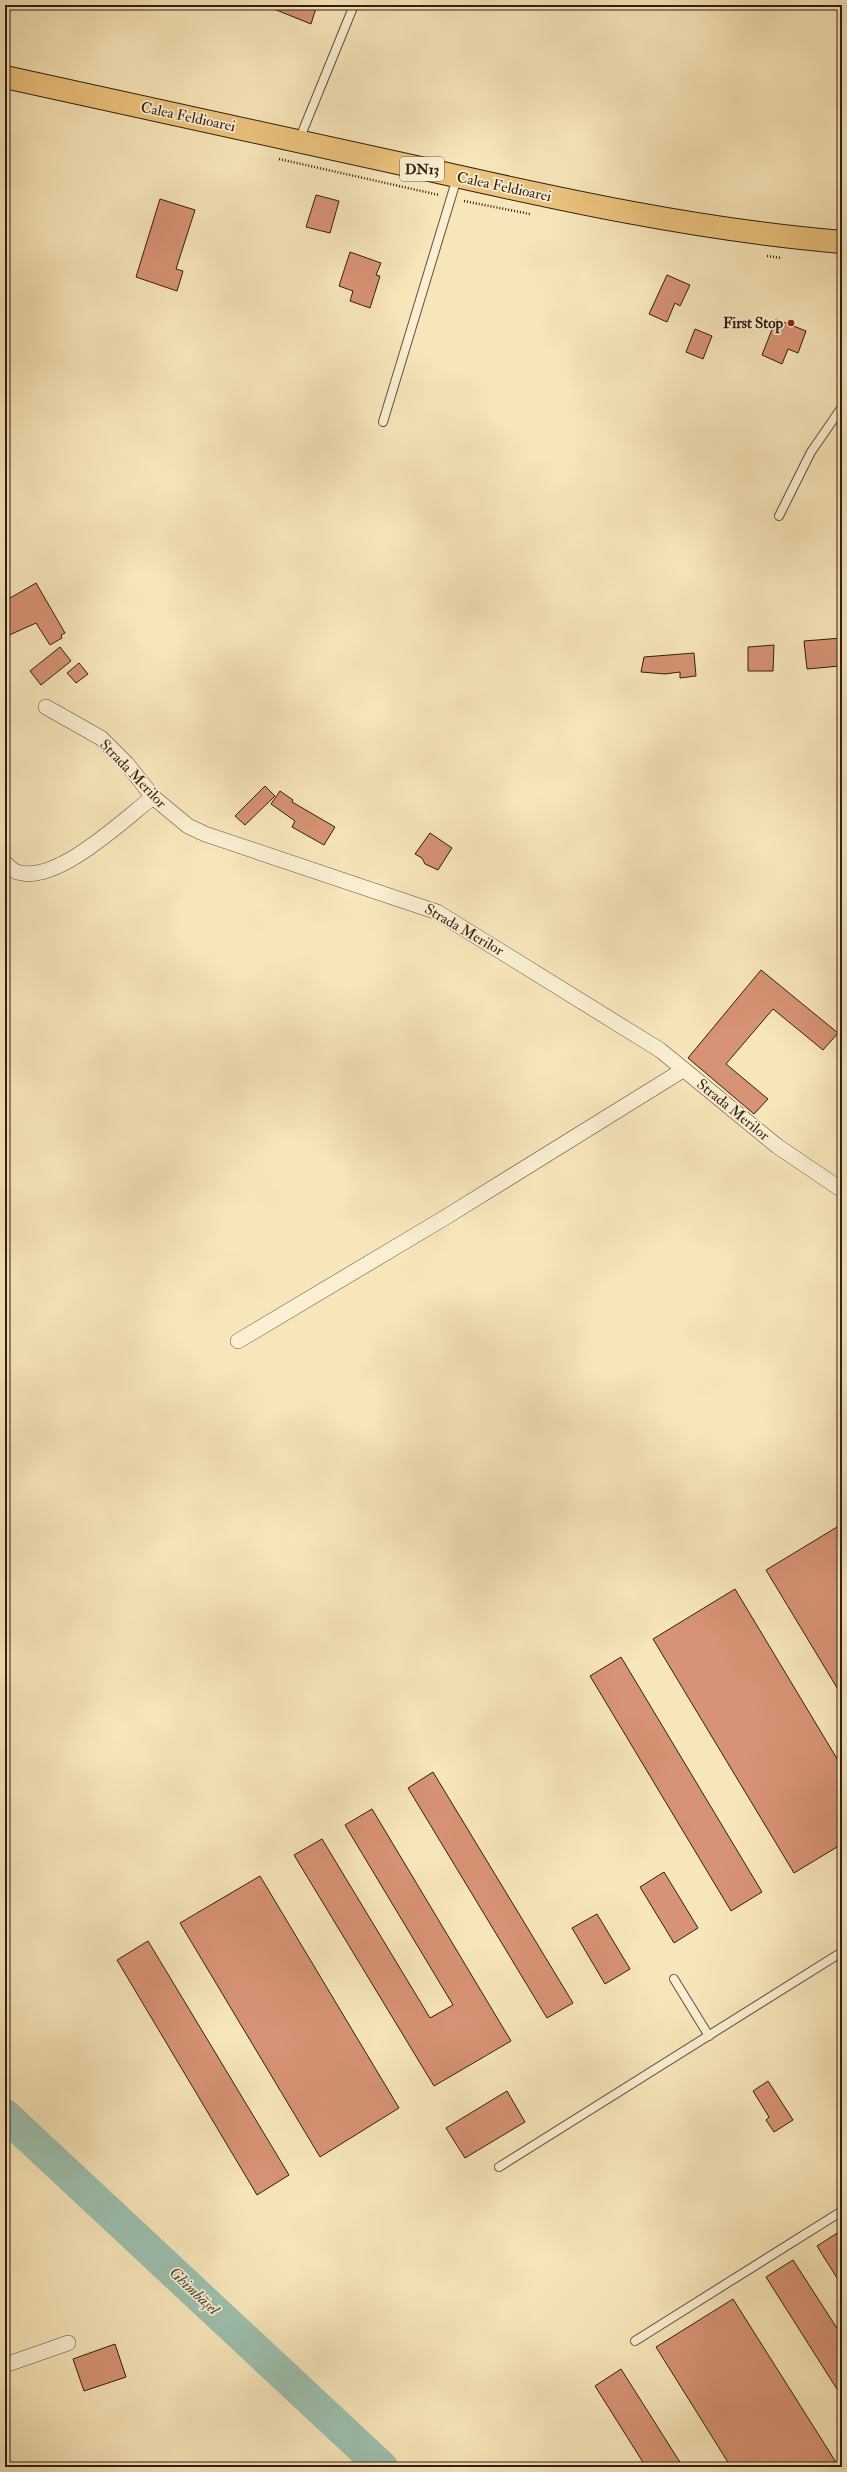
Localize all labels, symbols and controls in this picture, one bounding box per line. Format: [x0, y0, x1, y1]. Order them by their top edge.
street label: Calea Feldioarei [139, 98, 237, 136]
road number: DN13 [400, 157, 444, 181]
street label: Calea Feldioarei [455, 168, 553, 206]
place label: First Stop [723, 314, 783, 334]
marker: First Stop [786, 318, 796, 328]
street label: Strada Merilor [95, 736, 171, 813]
street label: Strada Merilor [421, 900, 507, 961]
street label: Strada Merilor [693, 1075, 774, 1145]
water label: Ghimbășel [165, 2263, 224, 2320]

